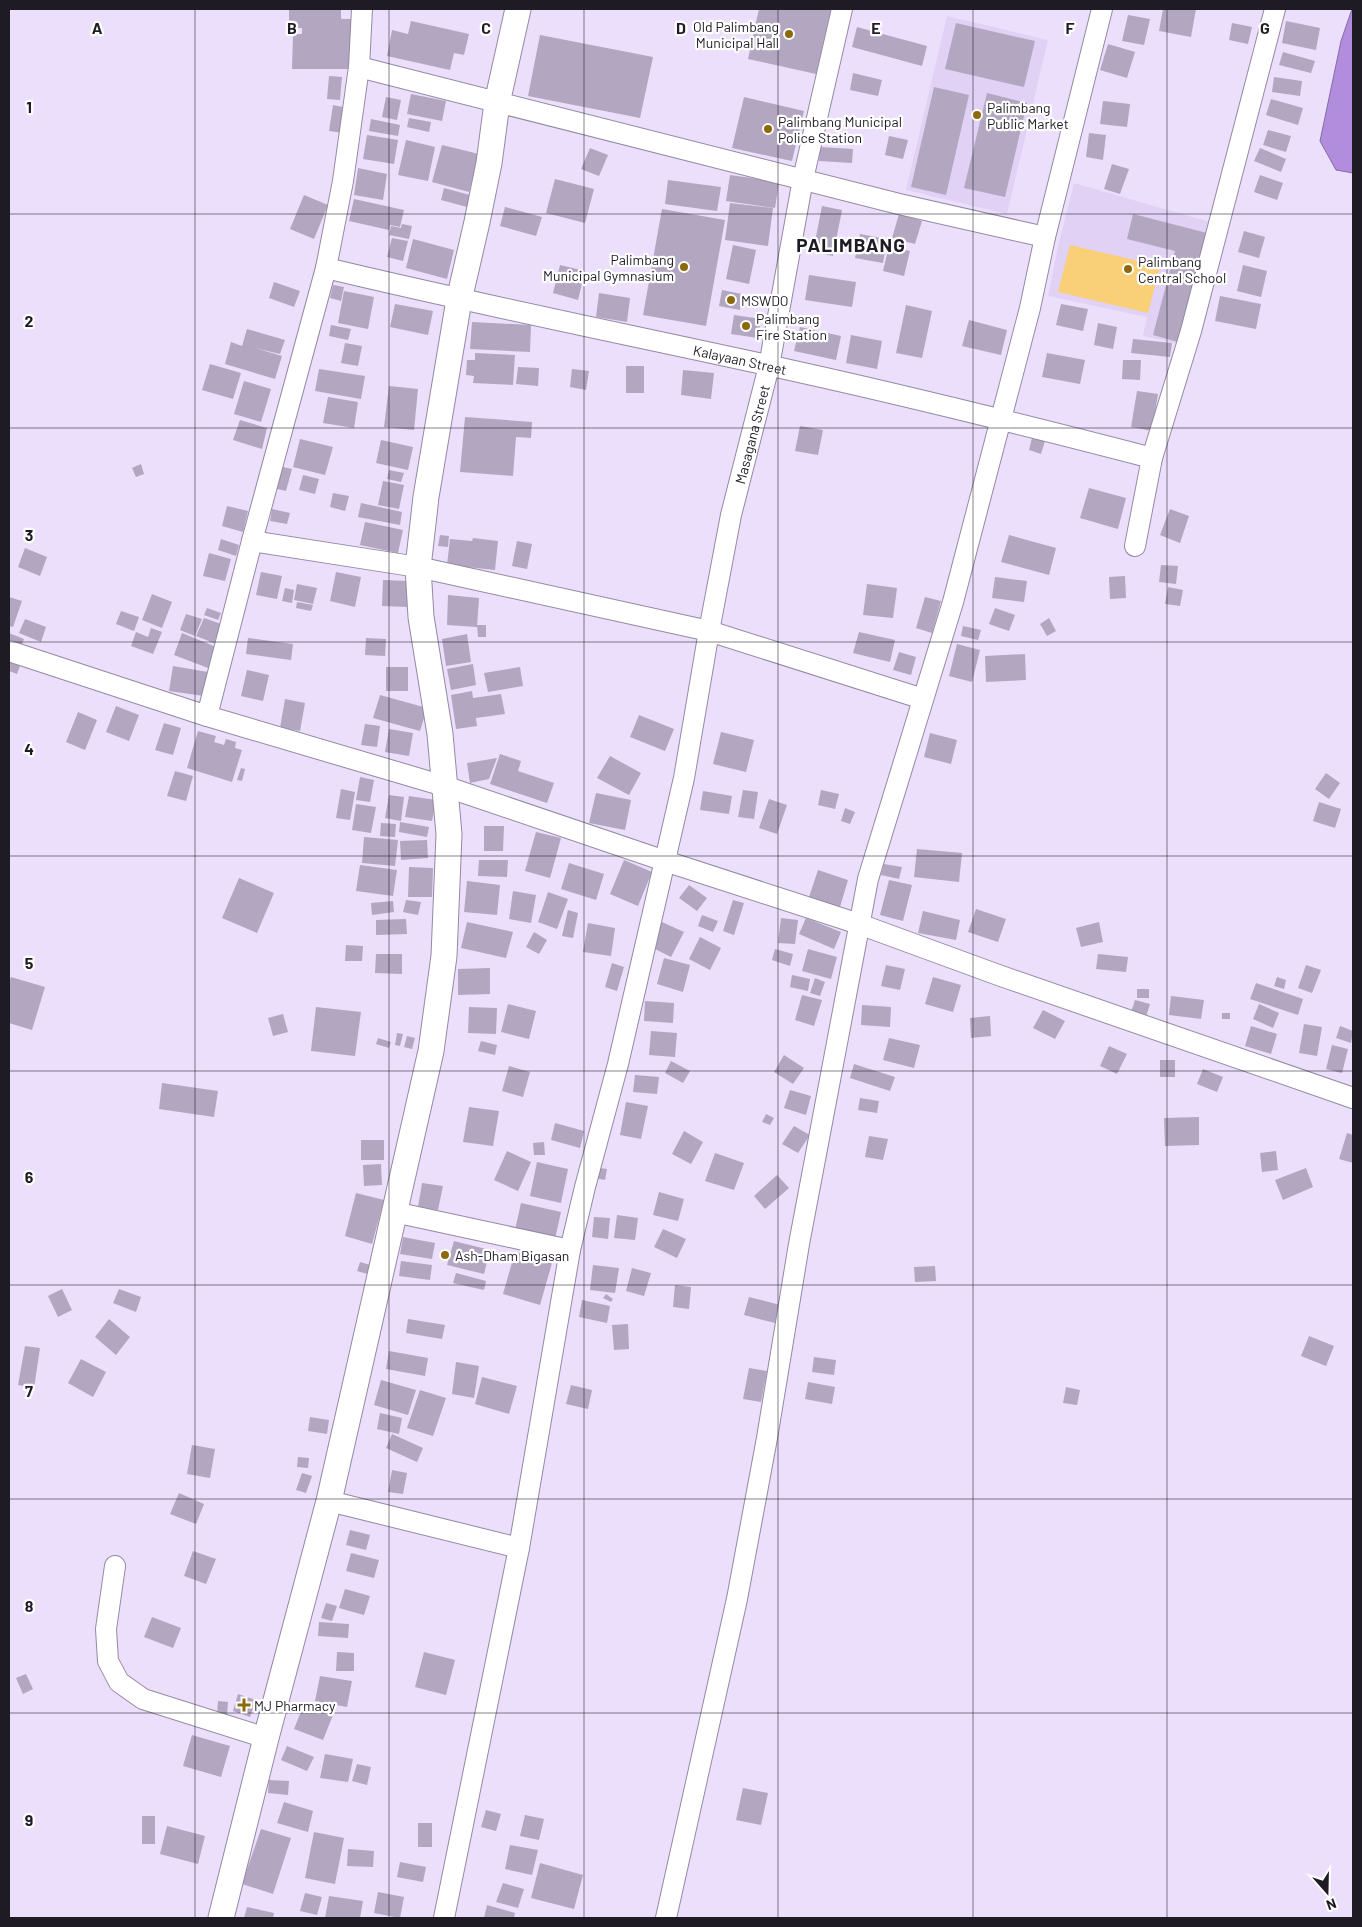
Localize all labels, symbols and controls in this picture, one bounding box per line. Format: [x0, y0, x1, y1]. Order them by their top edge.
text: A [92, 18, 103, 37]
text: B [287, 18, 297, 37]
text: C [481, 18, 491, 37]
text: D [676, 18, 686, 37]
place label: Old Palimbang Municipal Hall [693, 18, 779, 51]
text: E [871, 18, 881, 37]
text: F [1066, 18, 1075, 37]
text: G [1260, 18, 1270, 37]
marker: Old Palimbang Municipal Hall [783, 28, 795, 40]
text: 1 [26, 97, 32, 116]
place label: Palimbang Public Market [987, 99, 1069, 132]
marker: Palimbang Public Market [971, 109, 983, 121]
place label: Palimbang Municipal Police Station [778, 113, 902, 146]
marker: Palimbang Municipal Police Station [762, 123, 774, 135]
district label: PALIMBANG [796, 233, 906, 256]
place label: Palimbang Municipal Gymnasium [543, 251, 674, 284]
place label: Palimbang Central School [1138, 253, 1226, 286]
marker: Palimbang Municipal Gymnasium [678, 261, 690, 273]
marker: Palimbang Central School [1122, 263, 1134, 275]
place label: MSWDO [741, 292, 789, 309]
marker: MSWDO [725, 294, 737, 306]
place label: Palimbang Fire Station [756, 310, 827, 343]
text: 2 [25, 311, 34, 330]
marker: Palimbang Fire Station [740, 320, 752, 332]
street label: Kalayaan Street [692, 341, 788, 378]
street label: Masagana Street [731, 383, 772, 486]
text: 3 [25, 525, 33, 544]
text: 4 [24, 739, 34, 758]
text: 5 [25, 953, 34, 972]
text: 6 [25, 1167, 34, 1186]
place label: Ash-Dham Bigasan [455, 1247, 569, 1264]
marker: Ash-Dham Bigasan [439, 1249, 451, 1261]
text: 7 [25, 1381, 33, 1400]
text: 8 [25, 1596, 34, 1615]
place label: MJ Pharmacy [254, 1697, 336, 1714]
marker: MJ Pharmacy [238, 1699, 250, 1711]
text: 9 [25, 1810, 33, 1829]
north arrow [1302, 1867, 1352, 1917]
text: N [1324, 1895, 1339, 1914]

